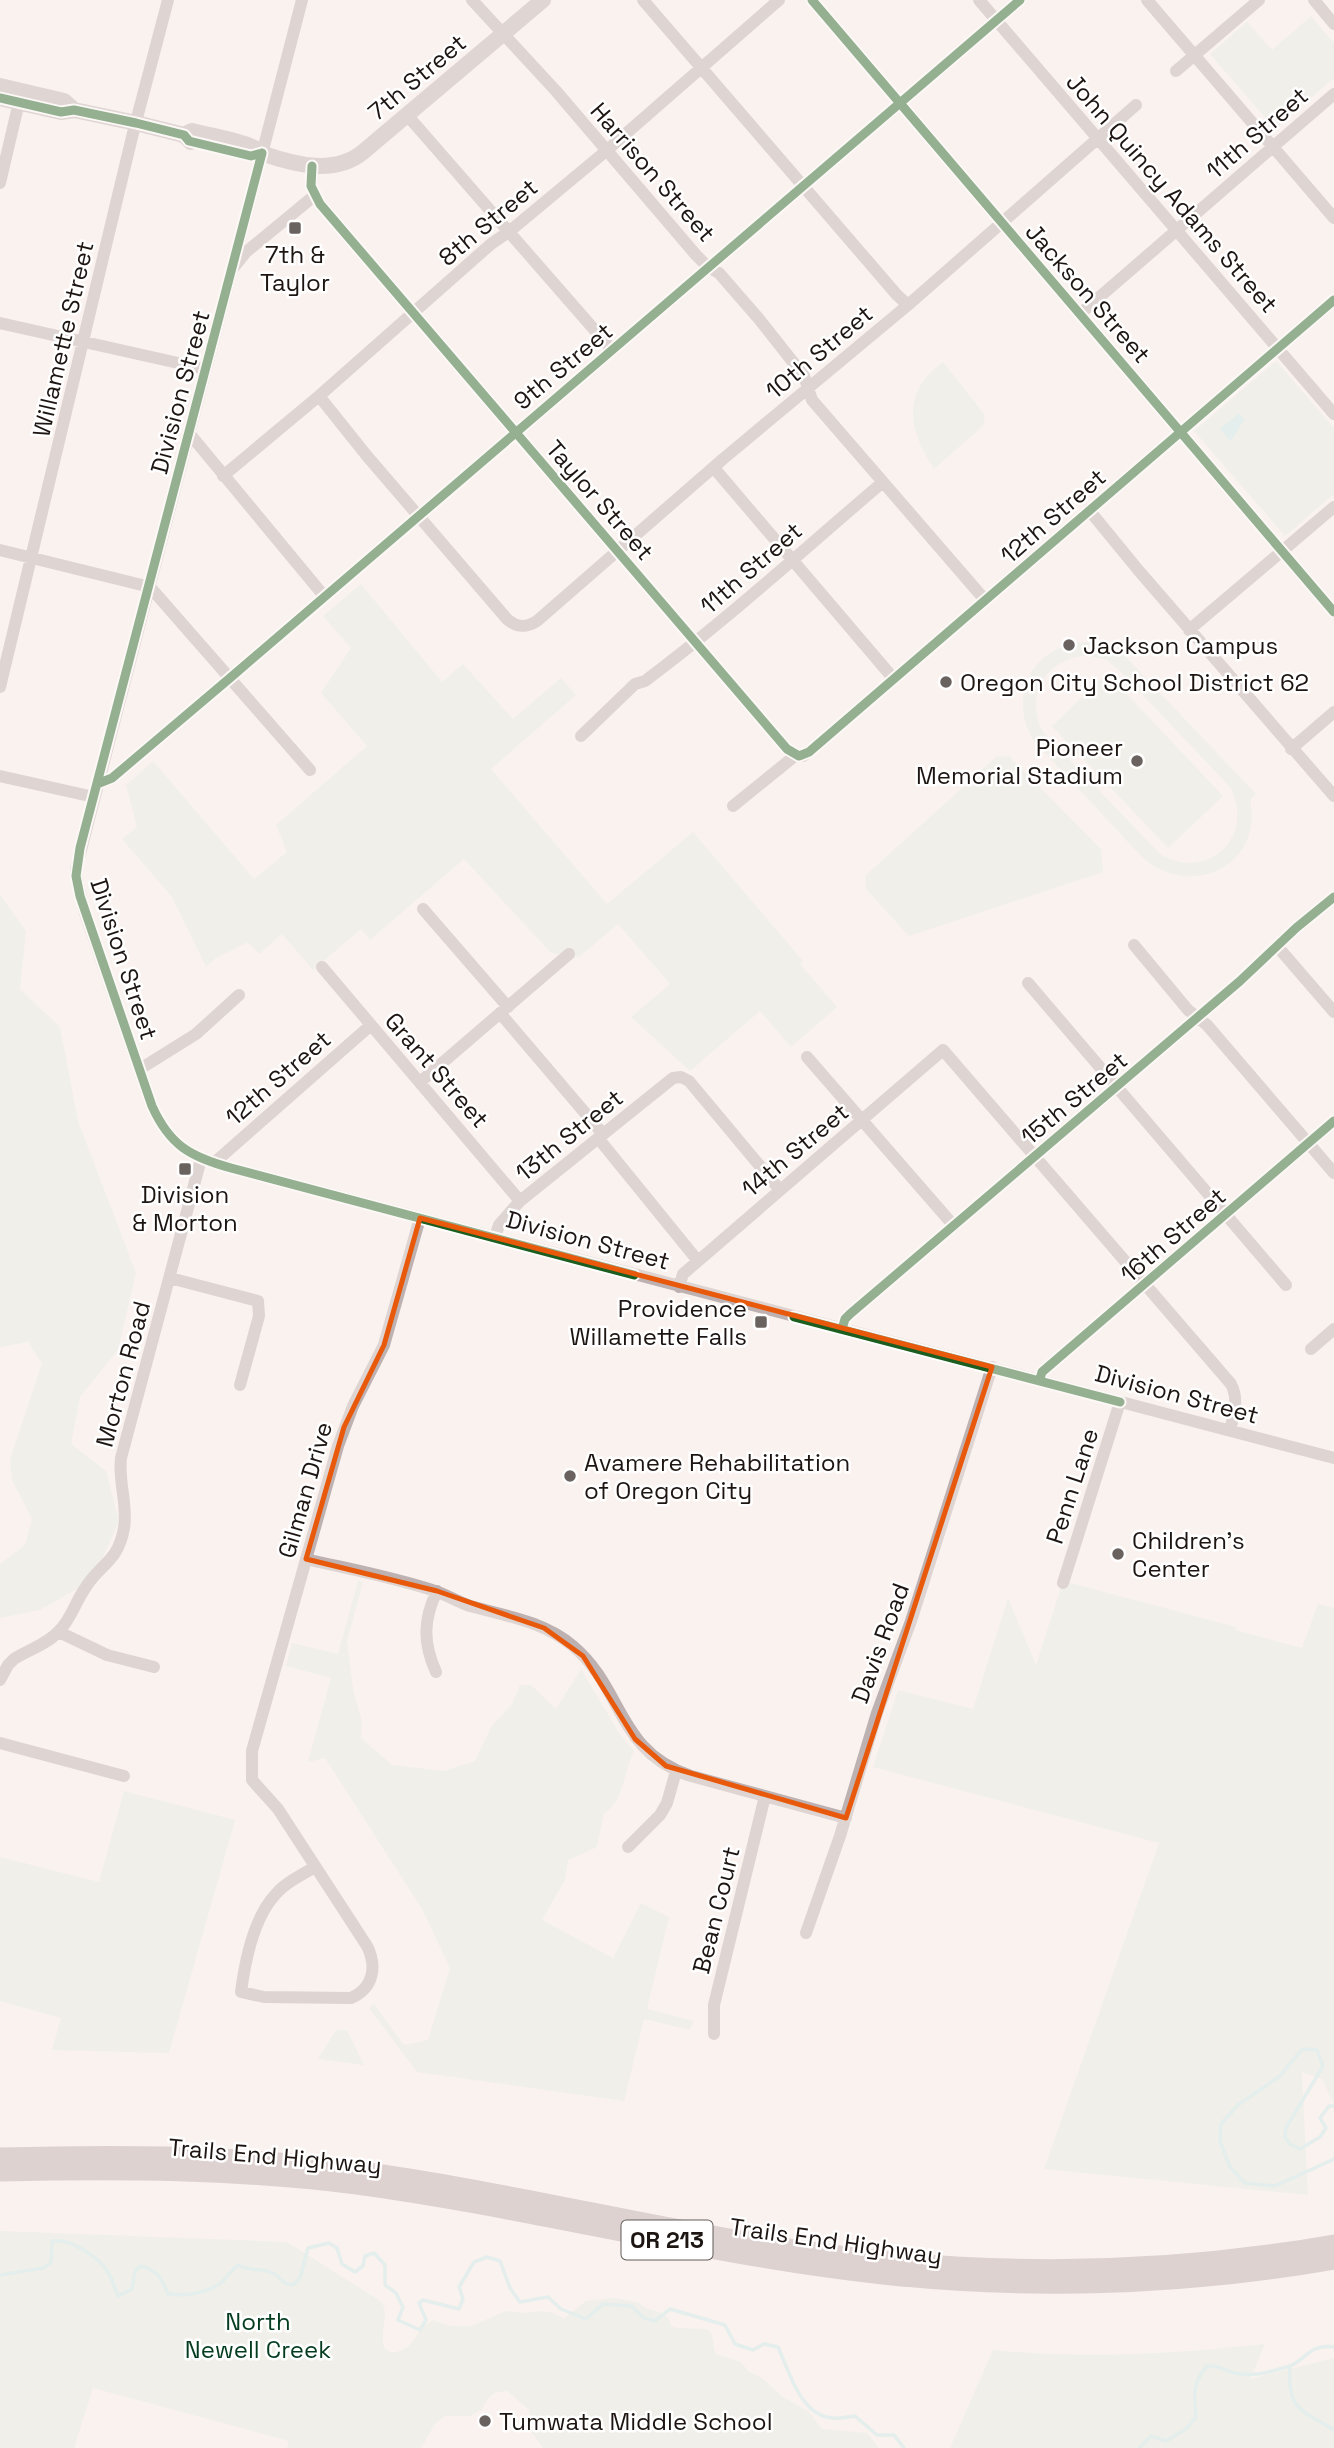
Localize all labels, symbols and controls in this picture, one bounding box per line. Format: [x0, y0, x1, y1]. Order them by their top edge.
street label: 7th Street [362, 27, 472, 127]
street label: John Quincy Adams Street [1059, 67, 1285, 319]
street label: 11th Street [1200, 80, 1314, 186]
street label: Harrison Street [584, 96, 722, 248]
street label: 8th Street [432, 171, 544, 273]
street label: Jackson Street [1019, 216, 1157, 370]
marker: 7th & Taylor [287, 220, 303, 236]
street label: Willamette Street [25, 238, 101, 440]
place label: 7th & Taylor [260, 239, 330, 298]
street label: 10th Street [759, 298, 879, 406]
street label: Division Street [143, 307, 217, 477]
street label: 9th Street [507, 316, 619, 416]
street label: Taylor Street [539, 433, 661, 567]
street label: 12th Street [994, 462, 1112, 570]
street label: 11th Street [694, 515, 808, 621]
place label: Jackson Campus [1083, 630, 1278, 661]
marker: Jackson Campus [1061, 637, 1077, 653]
place label: Oregon City School District 62 [960, 667, 1309, 698]
marker: Oregon City School District 62 [938, 674, 954, 690]
place label: Pioneer Memorial Stadium [916, 732, 1123, 791]
marker: Pioneer Memorial Stadium [1129, 753, 1145, 769]
street label: Division Street [83, 874, 165, 1044]
street label: Grant Street [378, 1006, 496, 1134]
street label: 12th Street [219, 1024, 337, 1132]
street label: 15th Street [1014, 1044, 1134, 1152]
street label: 13th Street [509, 1082, 629, 1188]
street label: 14th Street [735, 1096, 855, 1204]
marker: Division & Morton [177, 1161, 193, 1177]
place label: Division & Morton [132, 1179, 238, 1238]
street label: 16th Street [1114, 1181, 1232, 1289]
street label: Division Street [503, 1203, 673, 1277]
place label: Providence Willamette Falls [570, 1293, 747, 1352]
street label: Morton Road [89, 1298, 157, 1450]
marker: Providence Willamette Falls [753, 1314, 769, 1330]
street label: Division Street [1092, 1357, 1262, 1431]
street label: Gilman Drive [271, 1418, 339, 1562]
street label: Penn Lane [1039, 1424, 1105, 1548]
place label: Avamere Rehabilitation of Oregon City [584, 1447, 850, 1506]
marker: Avamere Rehabilitation of Oregon City [562, 1468, 578, 1484]
place label: Children's Center [1132, 1525, 1245, 1584]
marker: Children's Center [1110, 1546, 1126, 1562]
street label: Davis Road [844, 1579, 916, 1707]
street label: Bean Court [685, 1843, 747, 1977]
street label: Trails End Highway [167, 2131, 383, 2181]
street label: Trails End Highway [728, 2211, 944, 2271]
road number: OR 213 [622, 2220, 712, 2260]
park label: North Newell Creek [185, 2306, 331, 2365]
place label: Tumwata Middle School [499, 2406, 773, 2437]
marker: Tumwata Middle School [477, 2413, 493, 2429]

